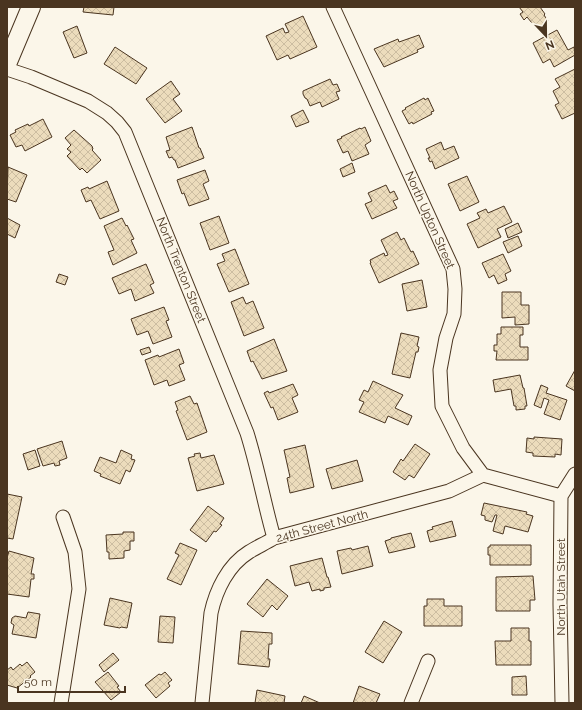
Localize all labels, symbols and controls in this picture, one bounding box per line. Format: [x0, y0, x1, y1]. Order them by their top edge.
north arrow [526, 16, 566, 56]
text: N [543, 37, 556, 52]
street label: North Upton Street [402, 169, 458, 271]
street label: North Trenton Street [153, 215, 209, 325]
street label: 24th Street North [274, 507, 370, 545]
street label: North Utah Street [554, 538, 568, 636]
scale bar [18, 668, 125, 694]
text: 50 m [24, 675, 52, 689]

